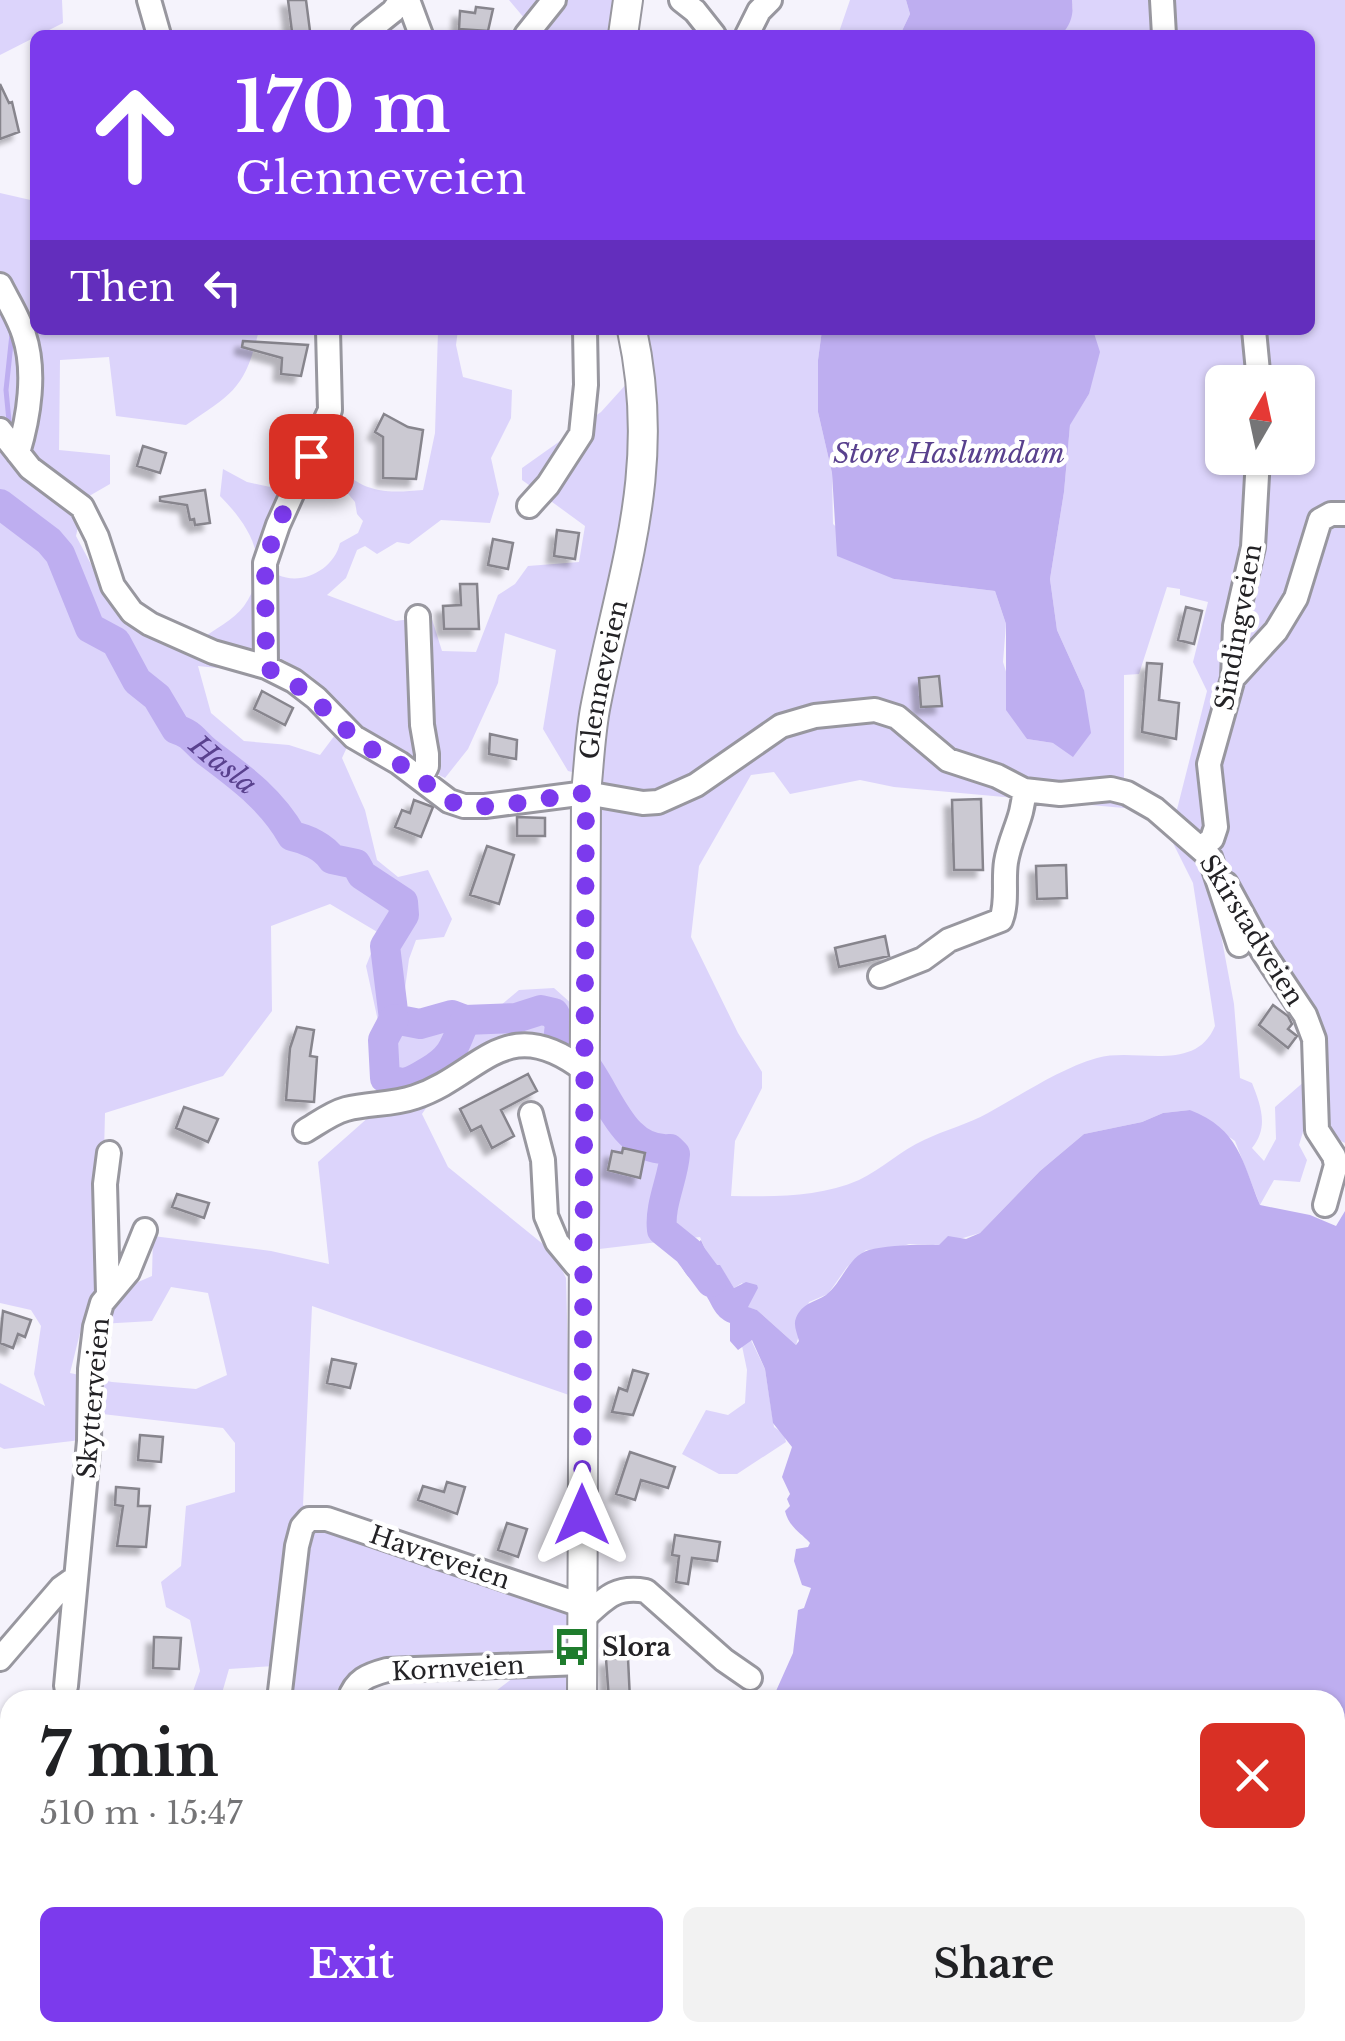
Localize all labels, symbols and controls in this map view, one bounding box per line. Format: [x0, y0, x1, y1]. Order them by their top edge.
text: 170 m [235, 64, 451, 151]
icon: ahead [70, 70, 200, 200]
text: Glenneveien [235, 150, 526, 206]
icon: left [195, 260, 250, 315]
text: Then [70, 264, 175, 311]
north arrow [1205, 365, 1315, 475]
map controls [1205, 365, 1315, 475]
pin [269, 414, 354, 499]
icon: arrive [284, 429, 339, 484]
water label: Store Haslumdam [833, 436, 1065, 471]
street label: Sindingveien [1209, 541, 1268, 713]
street label: Glenneveien [574, 597, 635, 761]
water label: Hasla [181, 727, 264, 802]
street label: Skirstadveien [1193, 849, 1310, 1012]
street label: Skytterveien [71, 1316, 116, 1480]
position arrow [530, 1463, 634, 1567]
street label: Havreveien [366, 1519, 514, 1596]
bus stop icon: Slora [551, 1626, 593, 1668]
place label: Slora [602, 1632, 671, 1663]
street label: Kornveien [391, 1650, 525, 1687]
text: 7 min [40, 1718, 219, 1792]
button: close [1200, 1723, 1305, 1828]
text: 510 m · 15:47 [40, 1793, 243, 1833]
button: Exit [40, 1907, 663, 2022]
button: Share [683, 1907, 1305, 2022]

